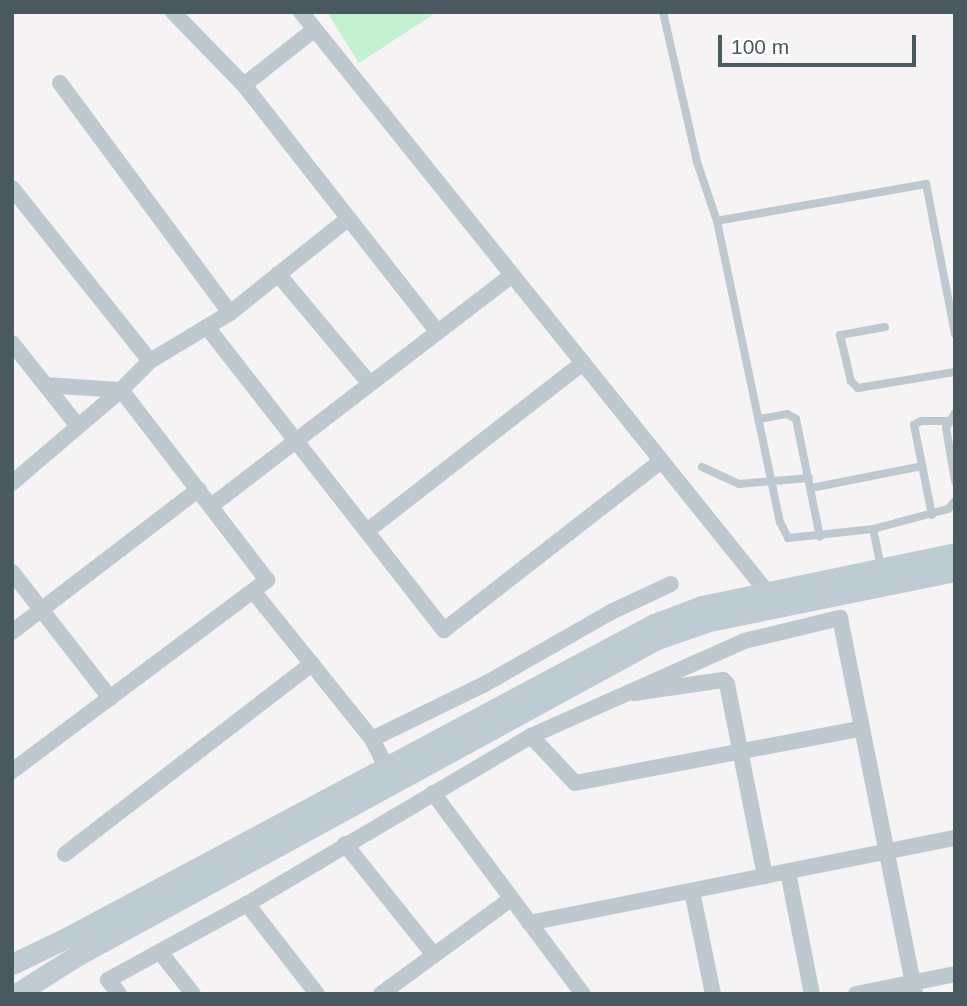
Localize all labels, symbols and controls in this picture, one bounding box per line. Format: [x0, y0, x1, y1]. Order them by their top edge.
scale bar [722, 21, 920, 65]
text: 100 m [731, 35, 789, 58]

